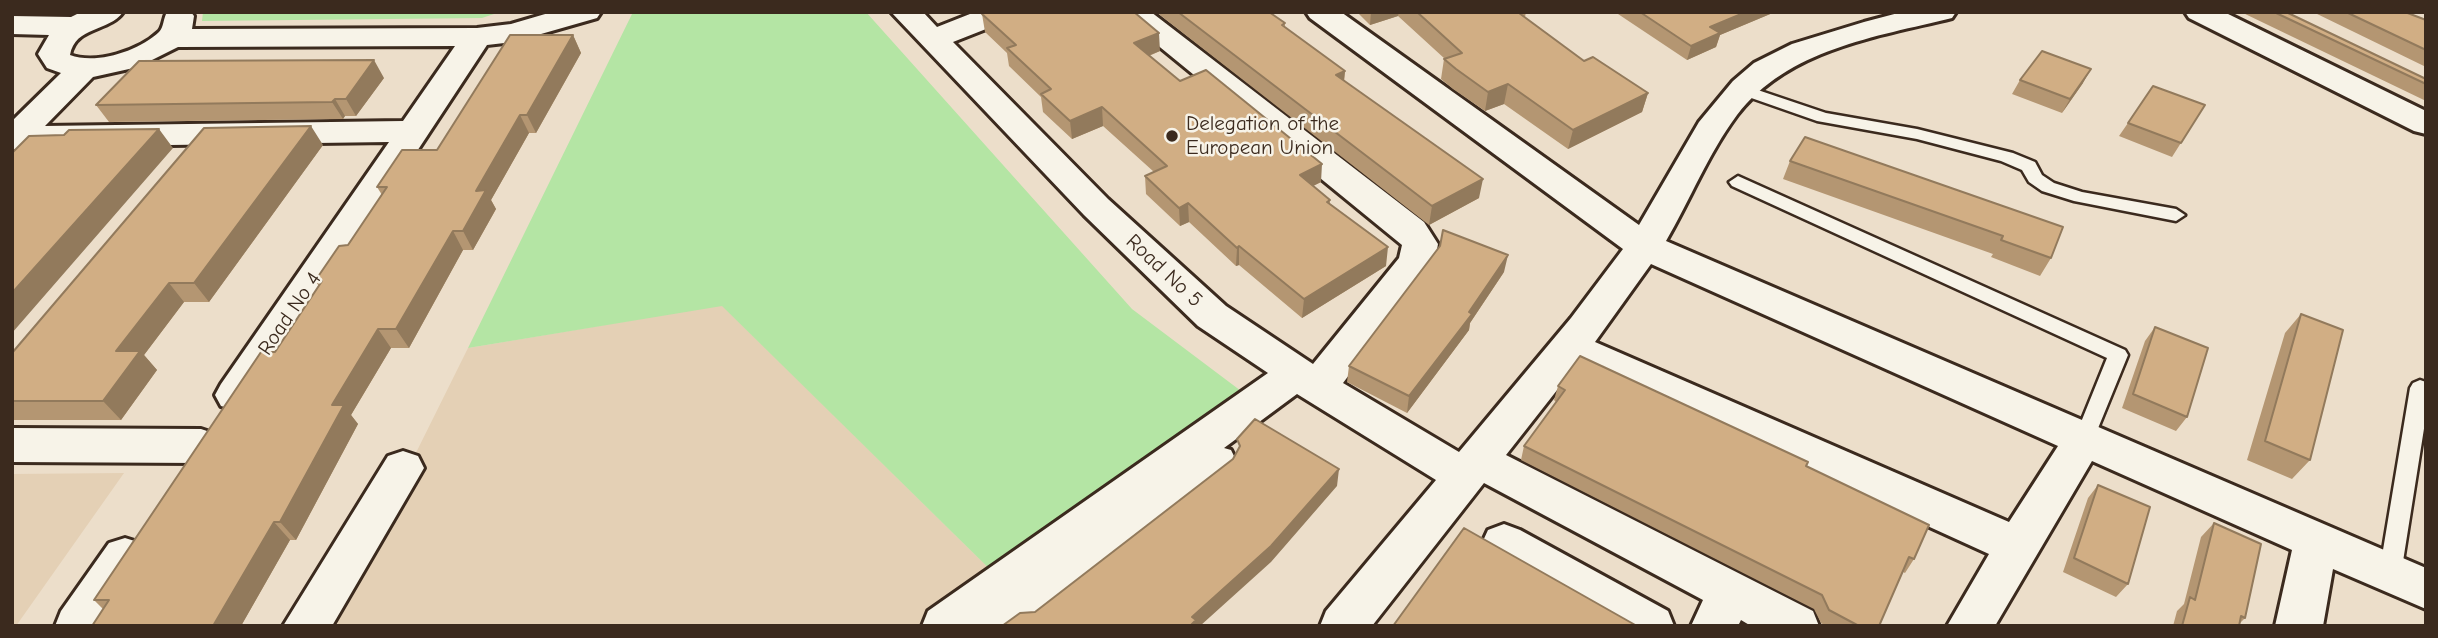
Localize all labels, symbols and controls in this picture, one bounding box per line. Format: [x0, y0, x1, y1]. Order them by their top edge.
place label: Delegation of the European Union [1186, 111, 1339, 161]
marker: Delegation of the European Union [1164, 128, 1180, 144]
street label: Road No 5 [1120, 229, 1208, 313]
street label: Road No 4 [253, 268, 327, 360]

